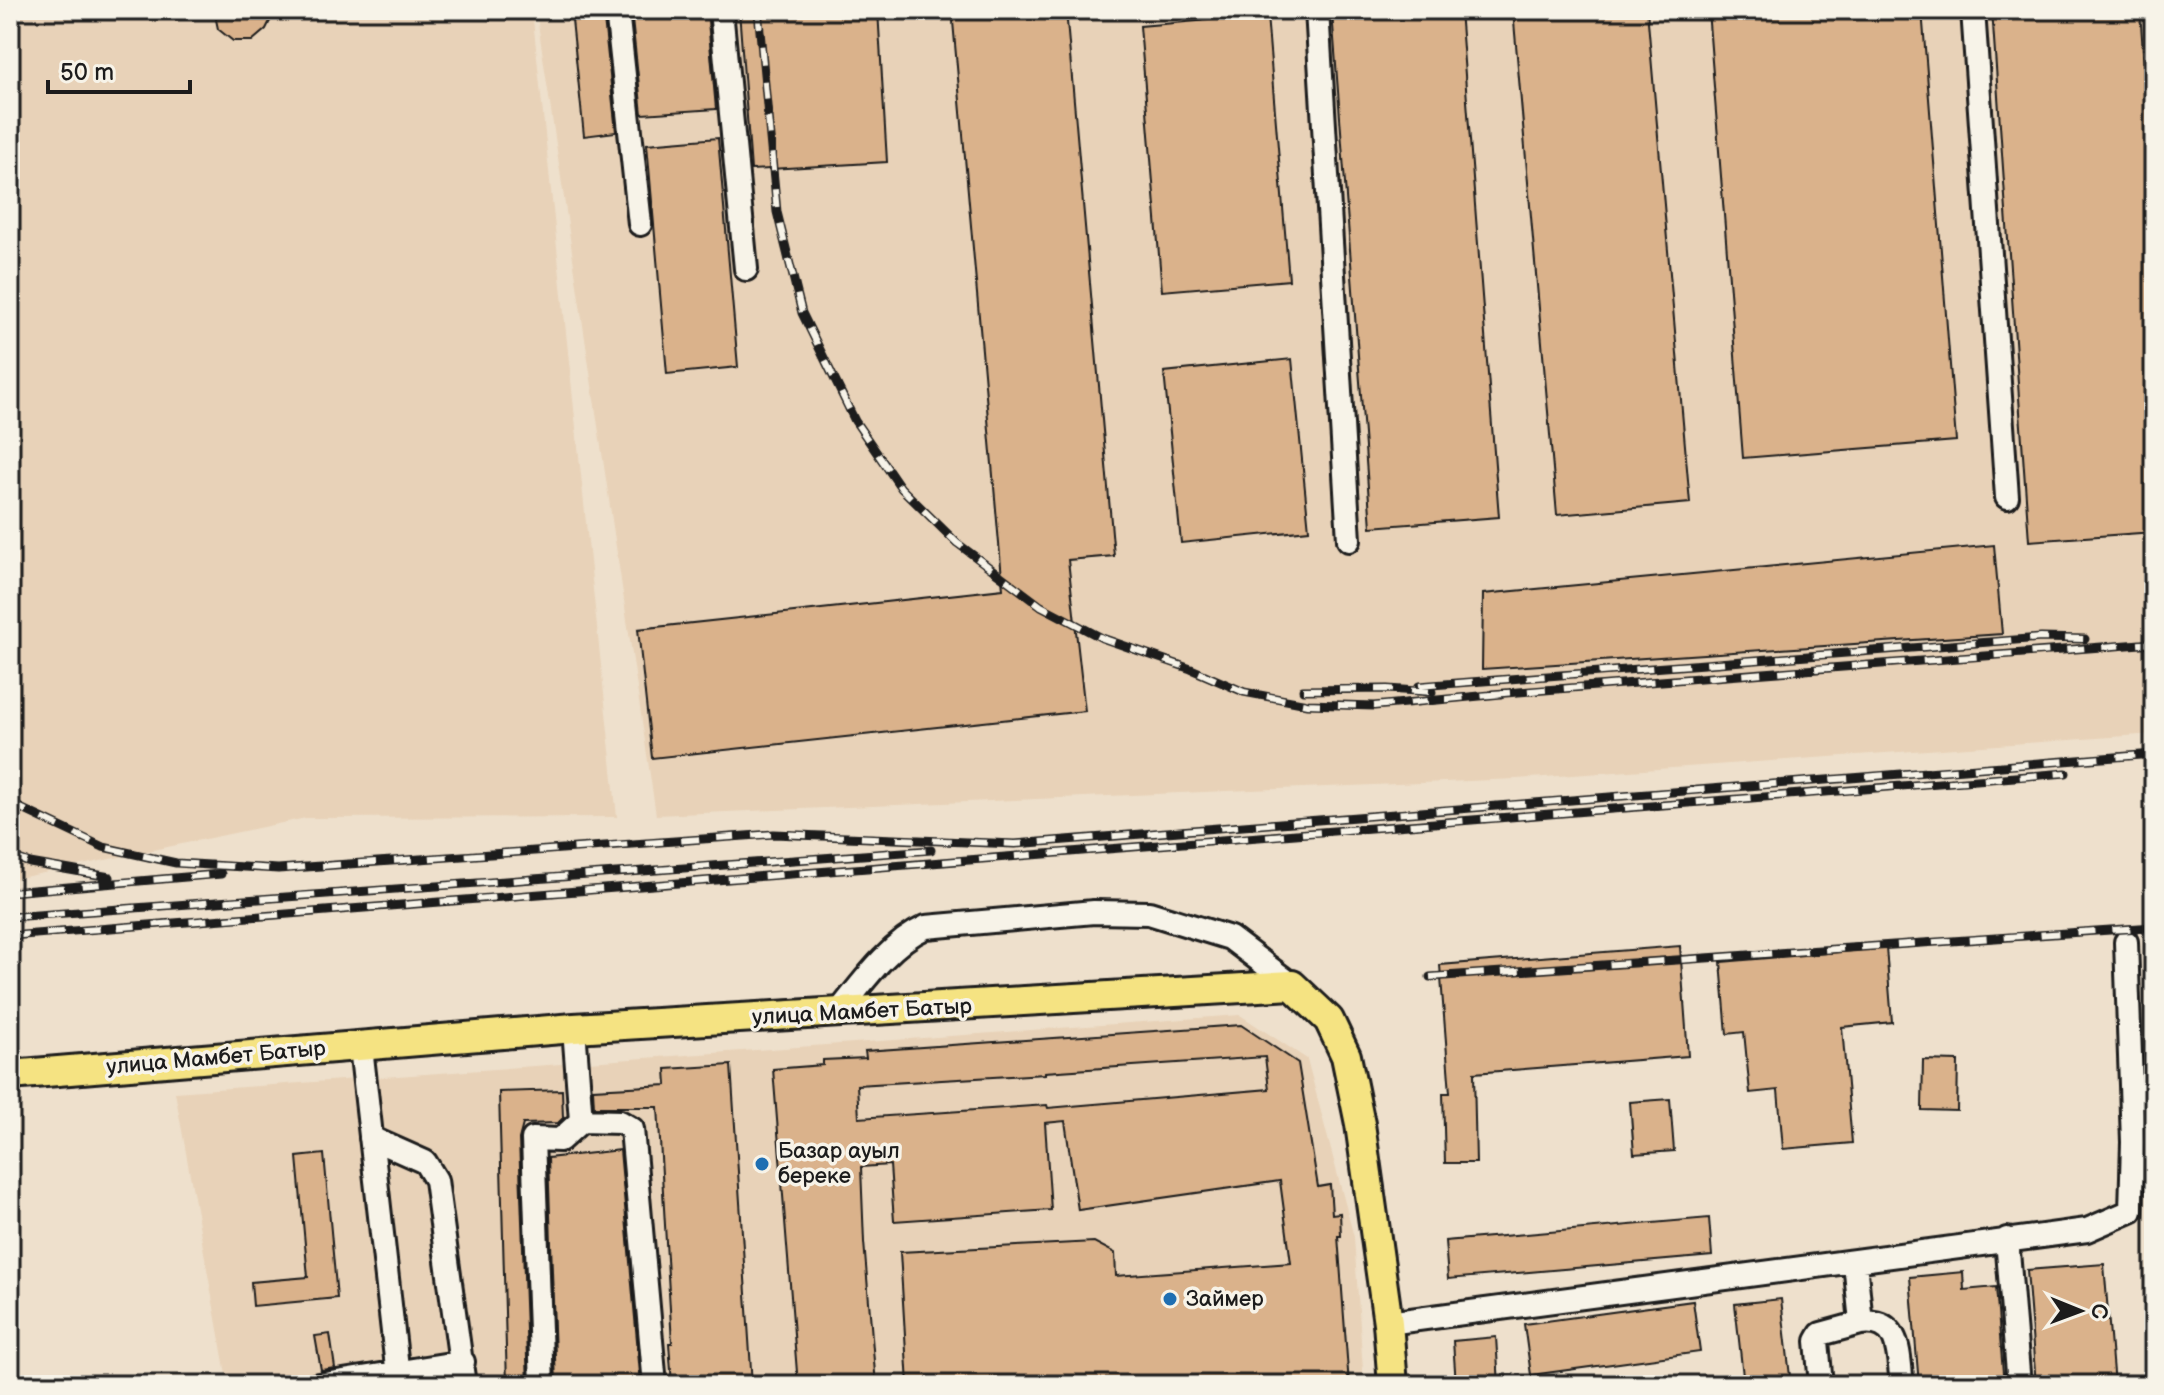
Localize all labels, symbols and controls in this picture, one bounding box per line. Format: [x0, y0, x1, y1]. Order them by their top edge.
scale bar [48, 44, 190, 94]
text: 50 m [60, 58, 114, 87]
street label: улица Мамбет Батыр [751, 993, 973, 1031]
street label: улица Мамбет Батыр [105, 1035, 327, 1081]
place label: Базар ауыл береке [778, 1138, 900, 1190]
marker: Базар ауыл береке [753, 1155, 771, 1173]
north arrow [2040, 1271, 2120, 1351]
place label: Займер [1186, 1286, 1264, 1313]
marker: Займер [1161, 1290, 1179, 1308]
text: С [2085, 1303, 2112, 1319]

